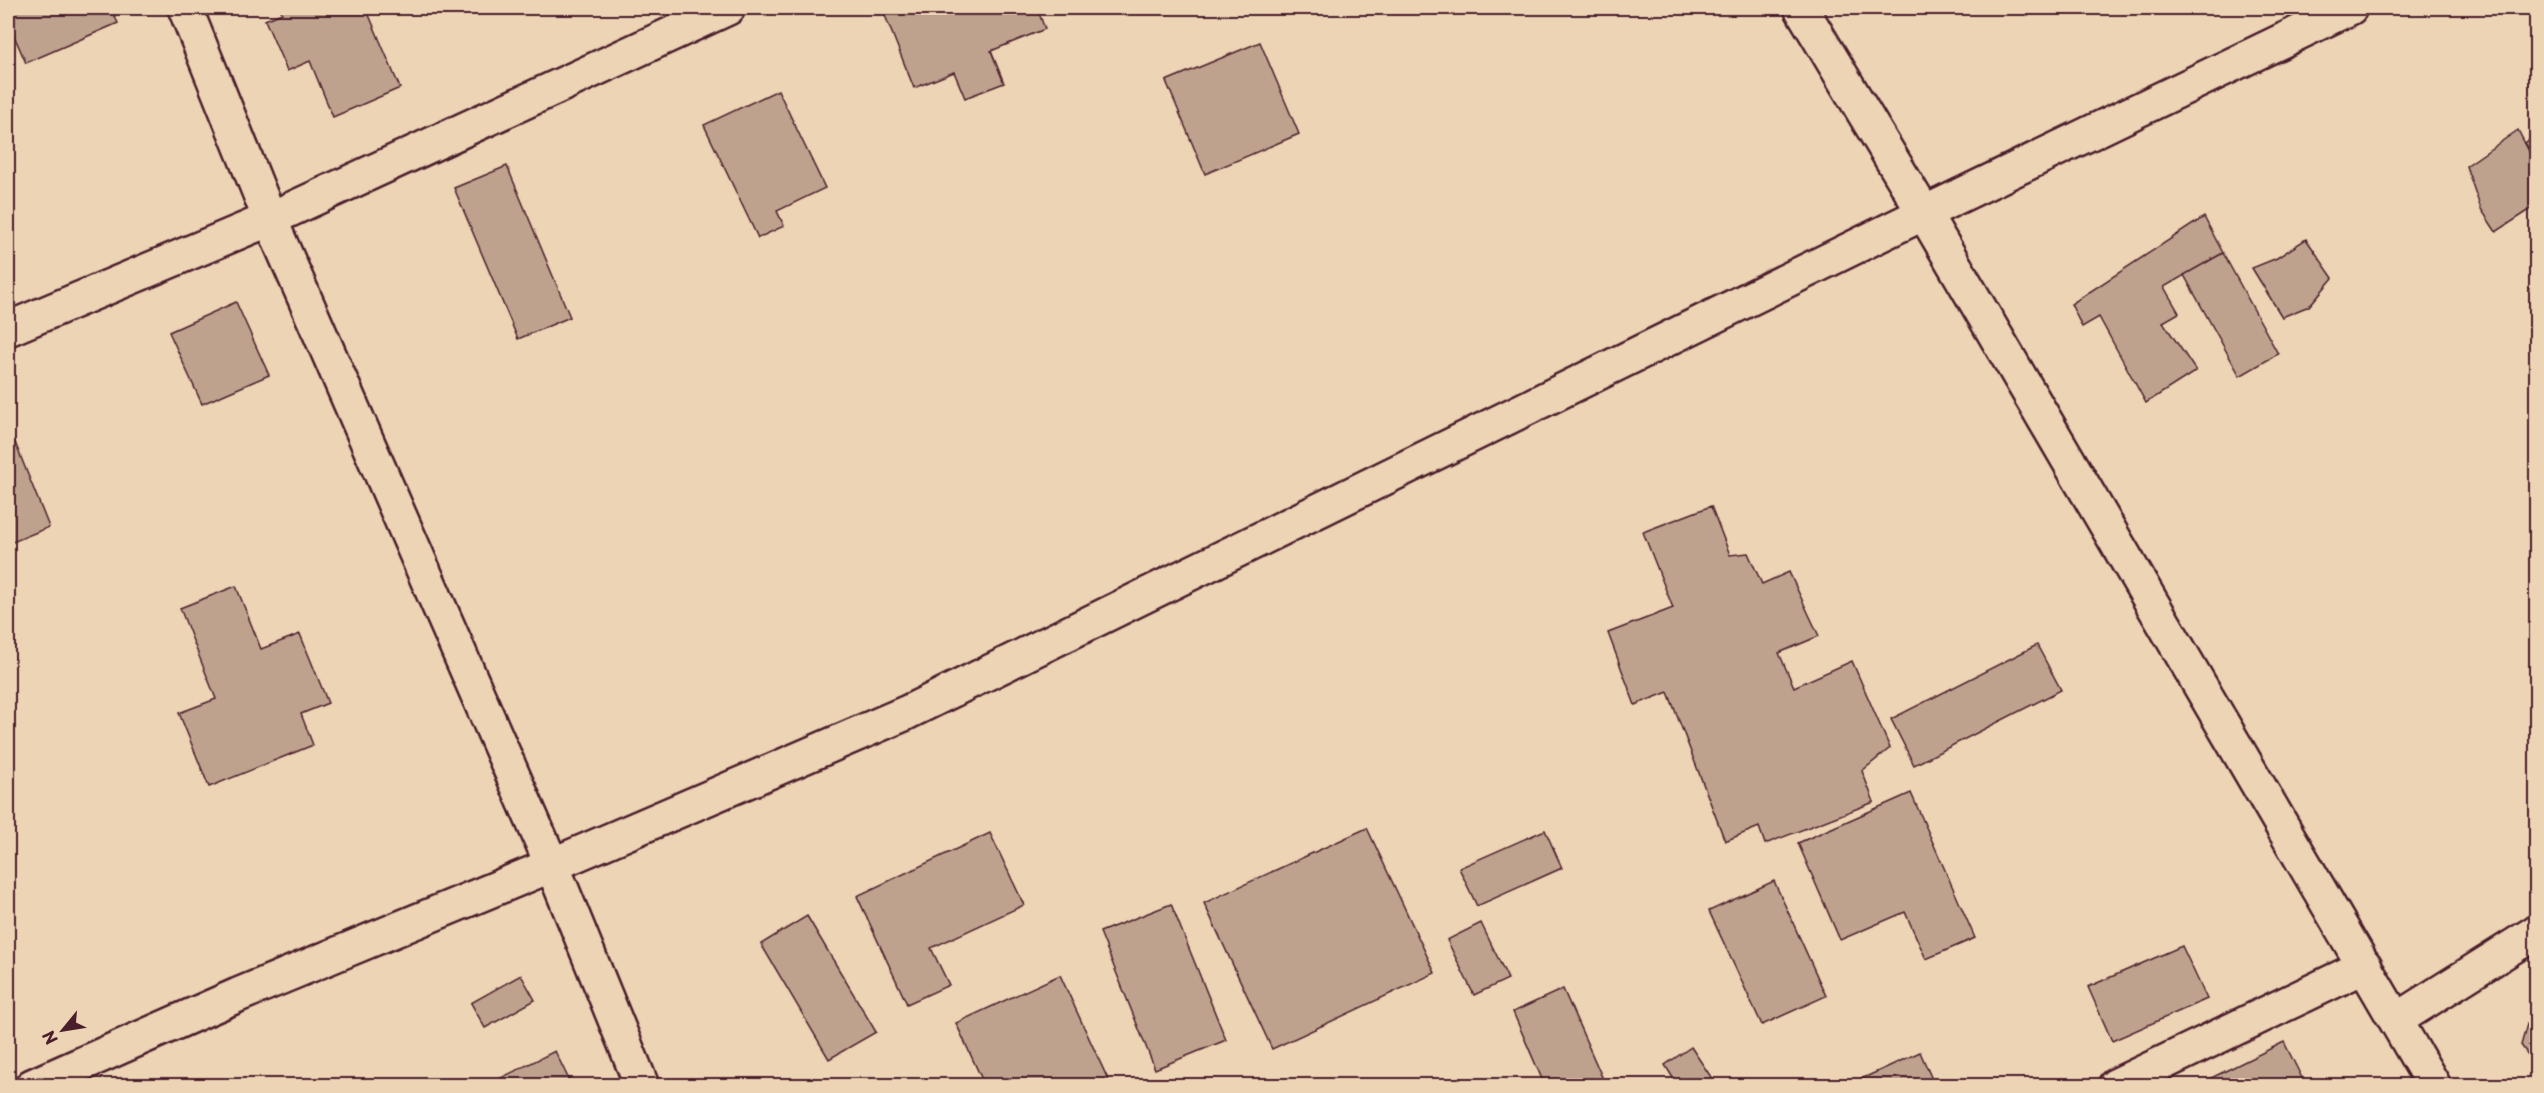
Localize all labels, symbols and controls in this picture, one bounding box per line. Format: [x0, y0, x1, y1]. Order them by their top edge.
north arrow [33, 1000, 93, 1060]
text: N [36, 1027, 63, 1049]

